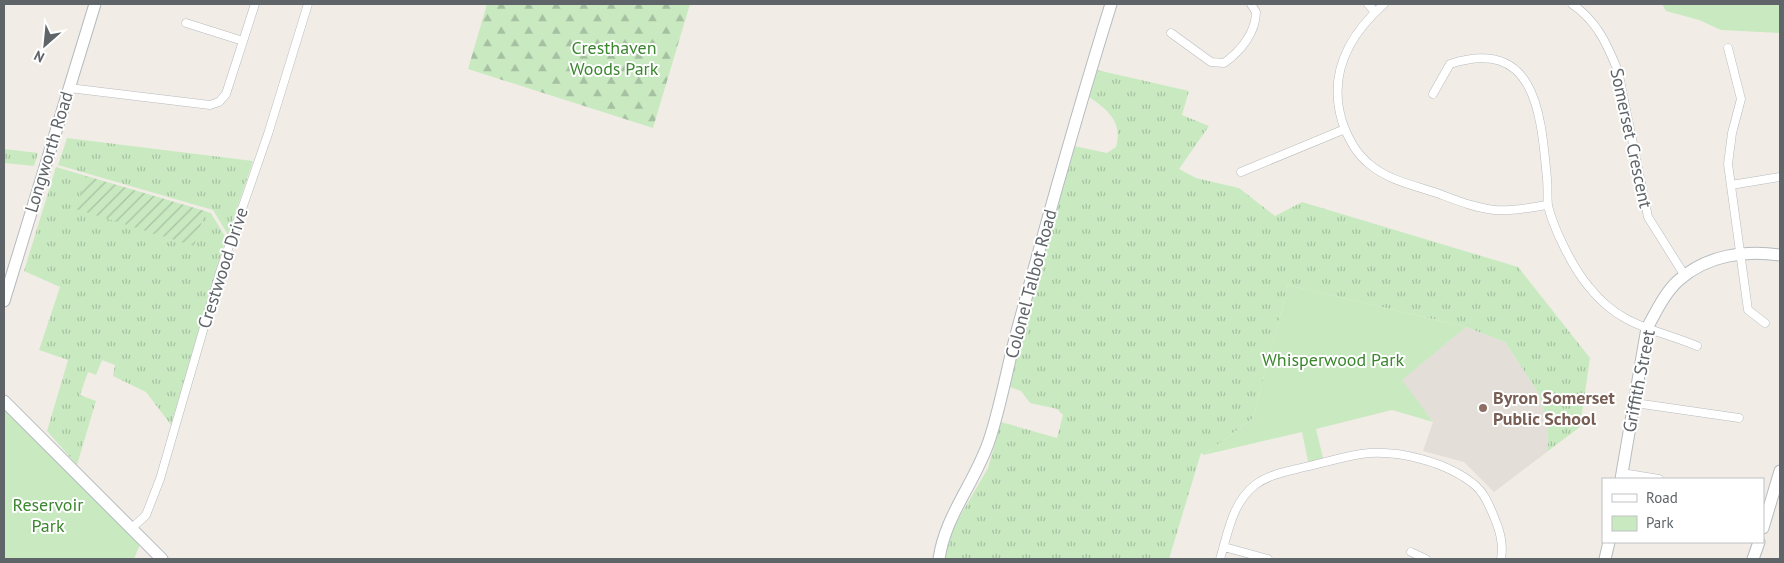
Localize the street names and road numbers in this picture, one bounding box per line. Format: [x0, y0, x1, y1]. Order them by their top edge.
street label: Somerset Crescent [1605, 66, 1658, 210]
street label: Longworth Road [19, 88, 78, 215]
street label: Crestwood Drive [192, 204, 253, 331]
street label: Colonel Talbot Road [1000, 207, 1061, 361]
street label: Griffith Street [1617, 328, 1660, 434]

